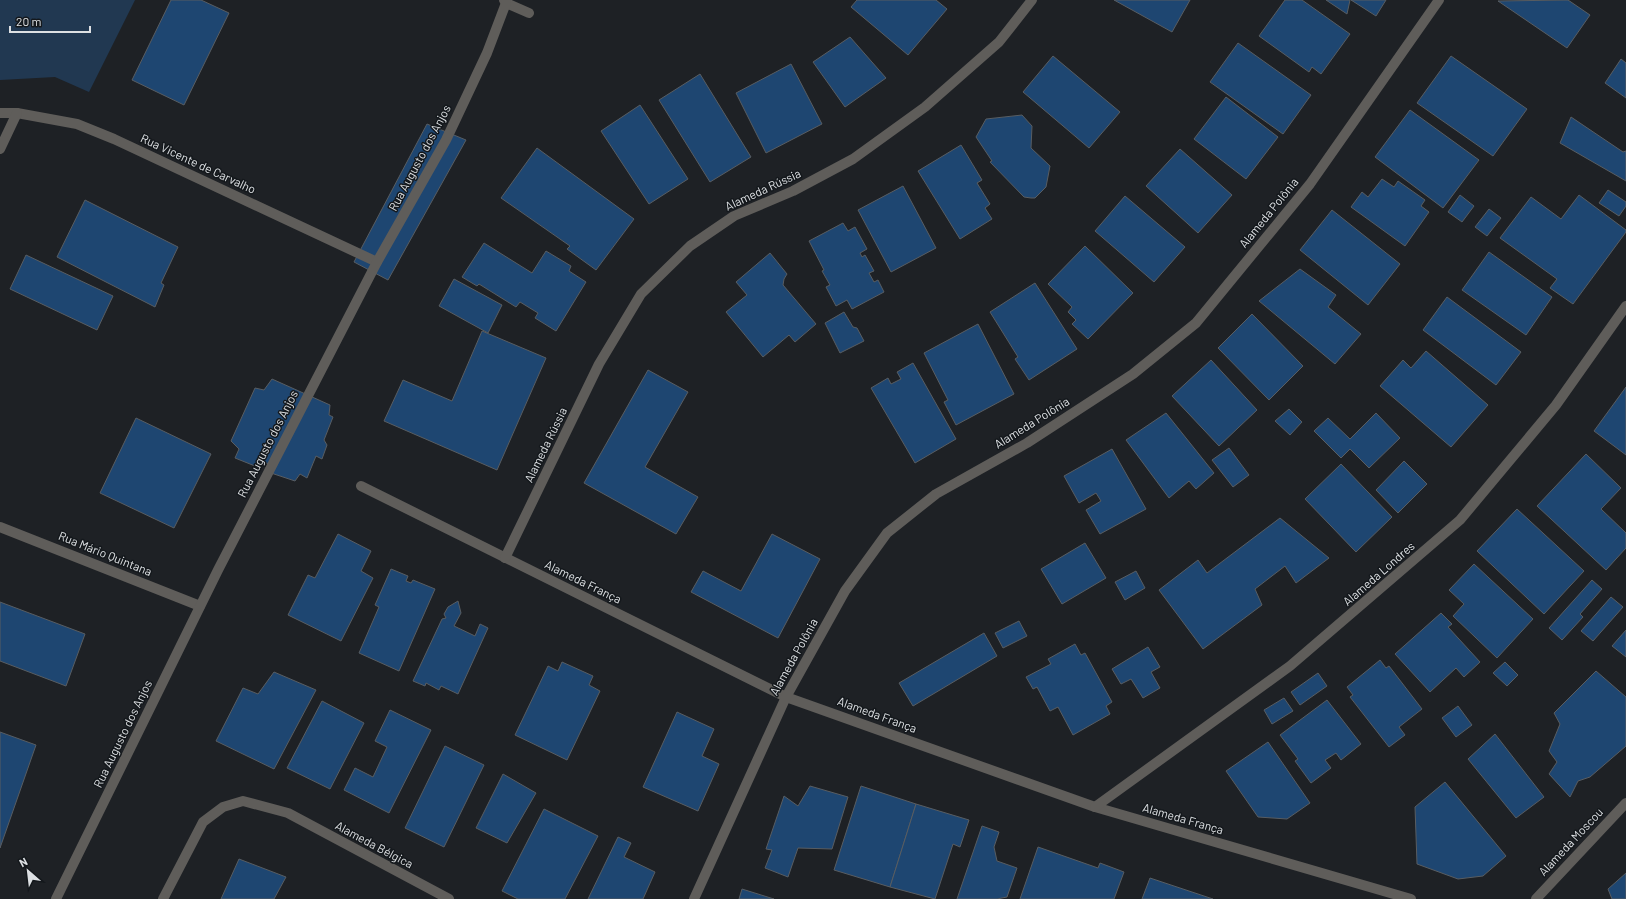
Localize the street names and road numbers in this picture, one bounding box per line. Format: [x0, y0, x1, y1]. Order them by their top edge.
street label: Rua Augusto dos Anjos [385, 102, 453, 213]
street label: Rua Vicente de Carvalho [139, 130, 258, 196]
street label: Alameda Rússia [723, 165, 803, 213]
street label: Alameda Polônia [1236, 175, 1301, 250]
street label: Rua Augusto dos Anjos [234, 388, 300, 499]
street label: Alameda Polônia [991, 393, 1072, 451]
street label: Alameda Rússia [521, 405, 569, 484]
street label: Rua Mário Quintana [57, 528, 154, 578]
street label: Alameda Londres [1340, 538, 1417, 608]
street label: Alameda França [543, 557, 624, 606]
street label: Alameda Polônia [766, 616, 820, 697]
street label: Rua Augusto dos Anjos [90, 677, 154, 790]
street label: Alameda França [836, 693, 919, 735]
street label: Alameda França [1141, 800, 1225, 836]
street label: Alameda Moscou [1535, 805, 1605, 878]
street label: Alameda Bélgica [333, 818, 416, 870]

